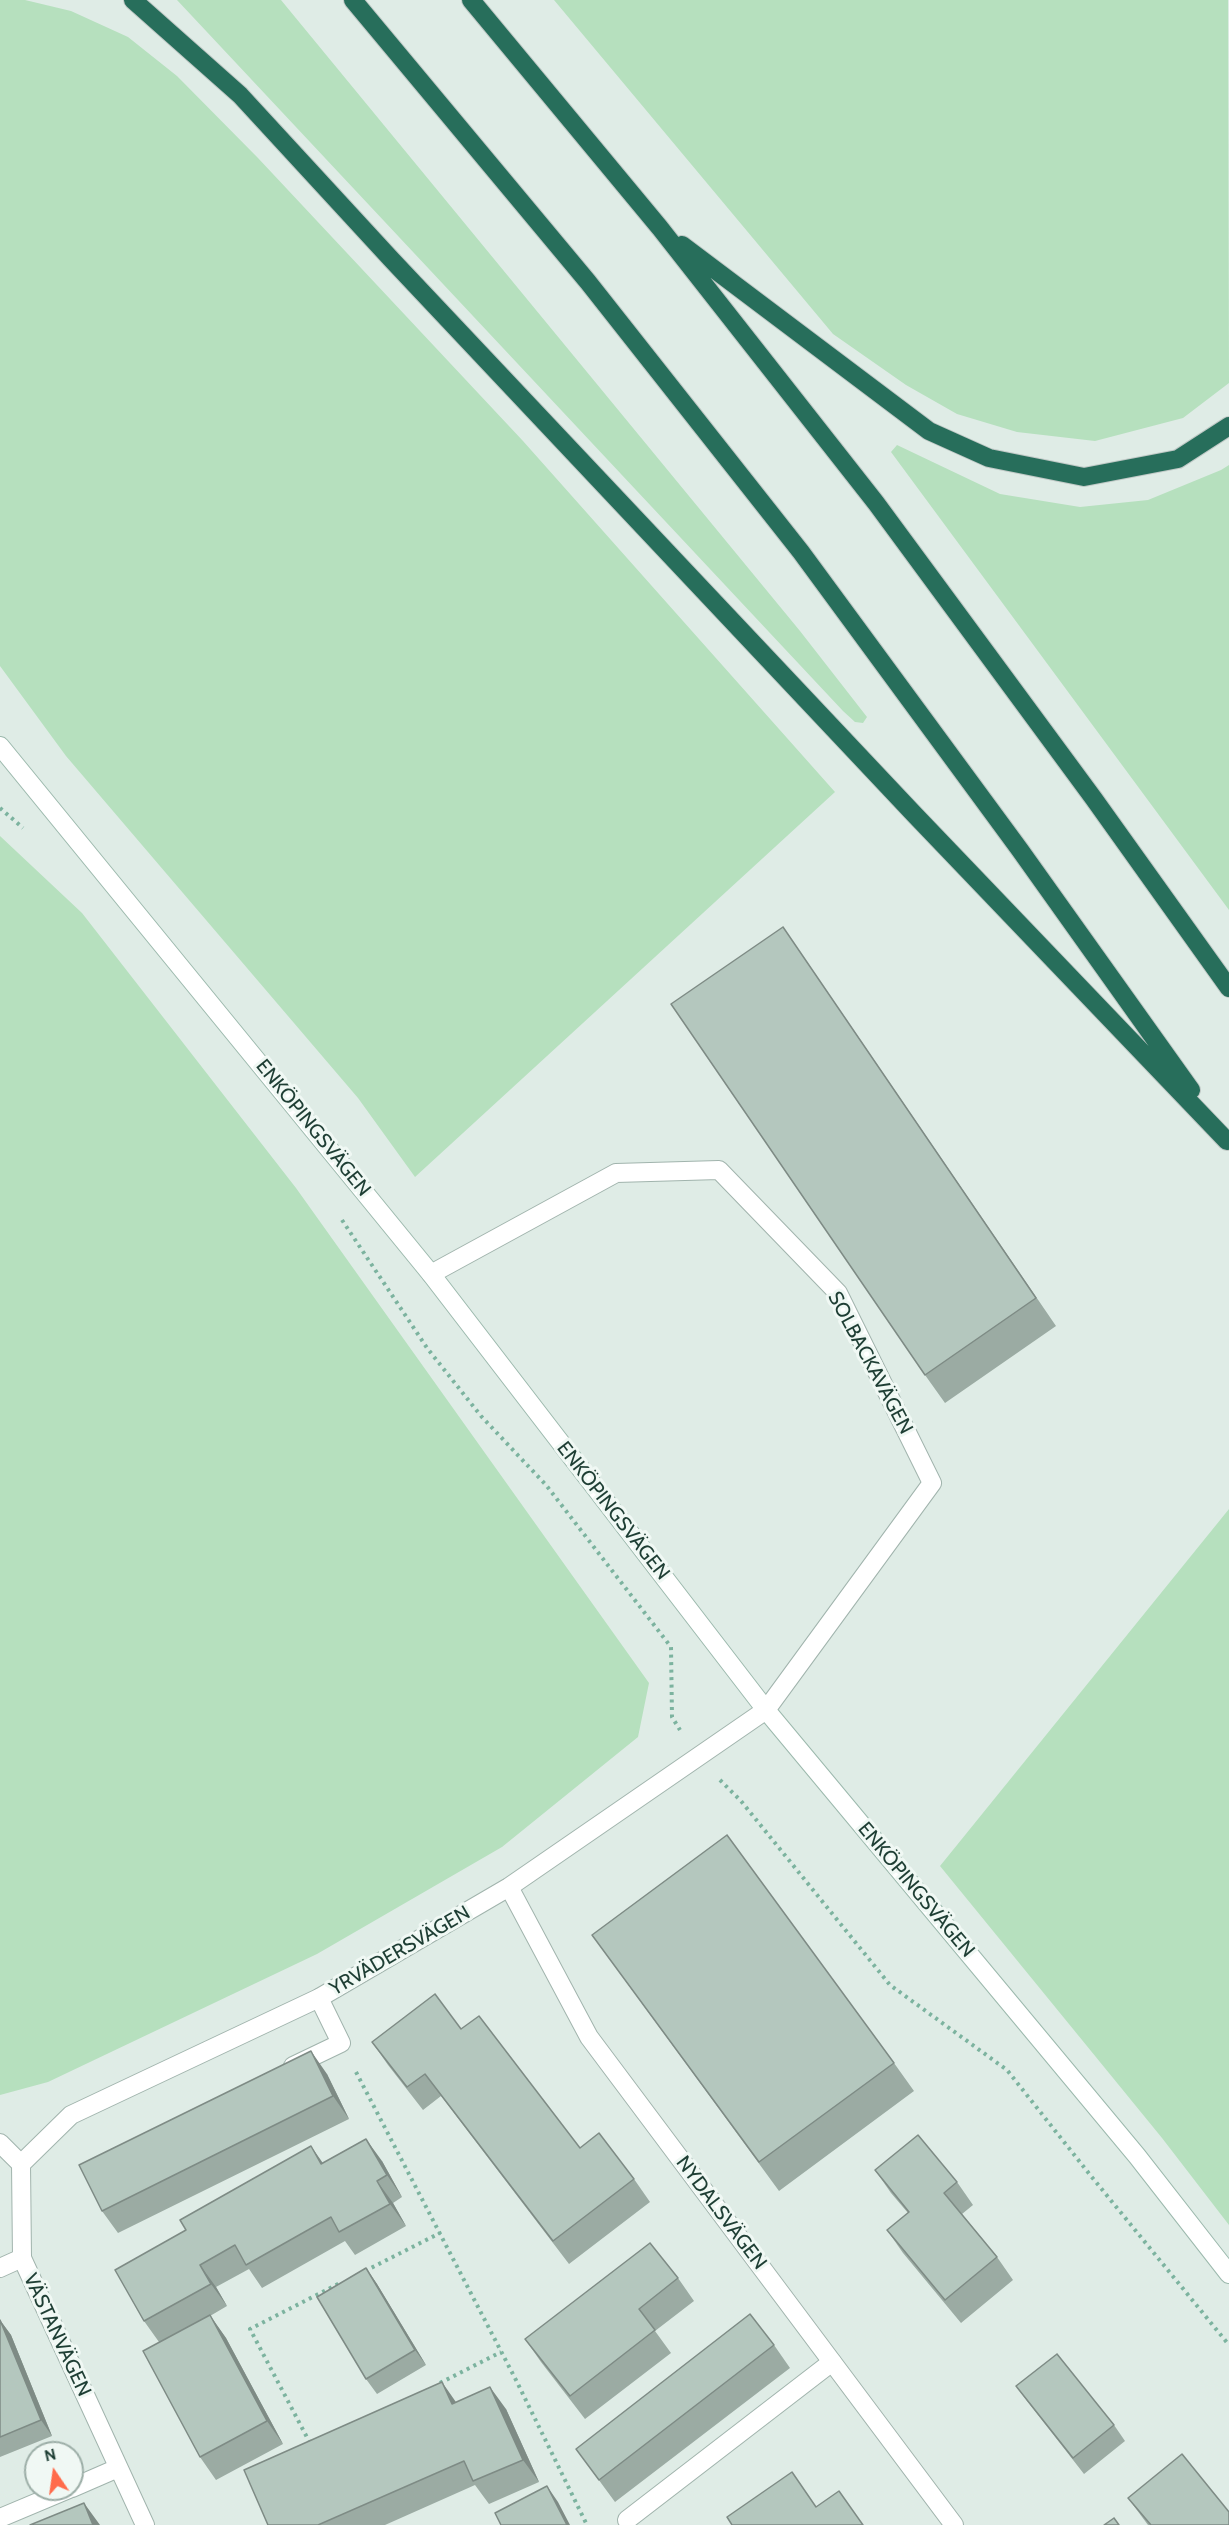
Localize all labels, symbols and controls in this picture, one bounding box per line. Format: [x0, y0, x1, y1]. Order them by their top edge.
street label: ENKÖPINGSVÄGEN [251, 1055, 375, 1201]
street label: SOLBACKAVÄGEN [822, 1288, 918, 1438]
street label: ENKÖPINGSVÄGEN [552, 1437, 674, 1585]
street label: ENKÖPINGSVÄGEN [852, 1818, 980, 1962]
street label: YRVÄDERSVÄGEN [326, 1901, 474, 2001]
street label: NYDALSVÄGEN [671, 2152, 771, 2274]
street label: VÄSTANVÄGEN [18, 2270, 96, 2400]
north arrow [24, 2441, 84, 2501]
text: N [43, 2444, 58, 2465]

